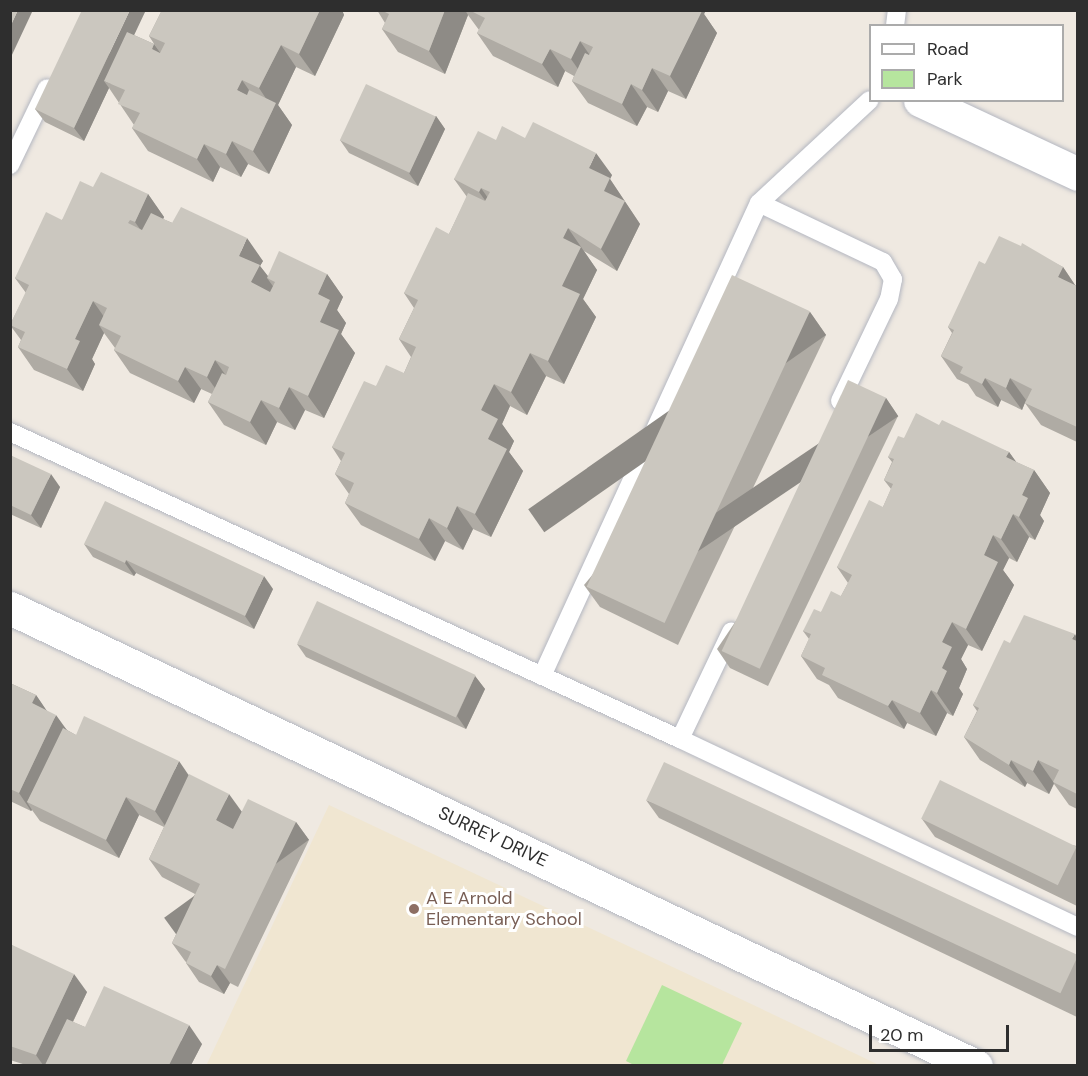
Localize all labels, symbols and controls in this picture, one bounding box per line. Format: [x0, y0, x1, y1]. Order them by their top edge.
legend [869, 24, 1064, 102]
text: Road [927, 37, 969, 61]
text: Park [927, 67, 963, 91]
street label: SURREY DRIVE [435, 802, 551, 872]
place label: A E Arnold Elementary School [426, 888, 582, 930]
marker: A E Arnold Elementary School [407, 902, 421, 916]
scale bar [872, 1013, 1012, 1051]
text: 20 m [880, 1023, 923, 1047]

